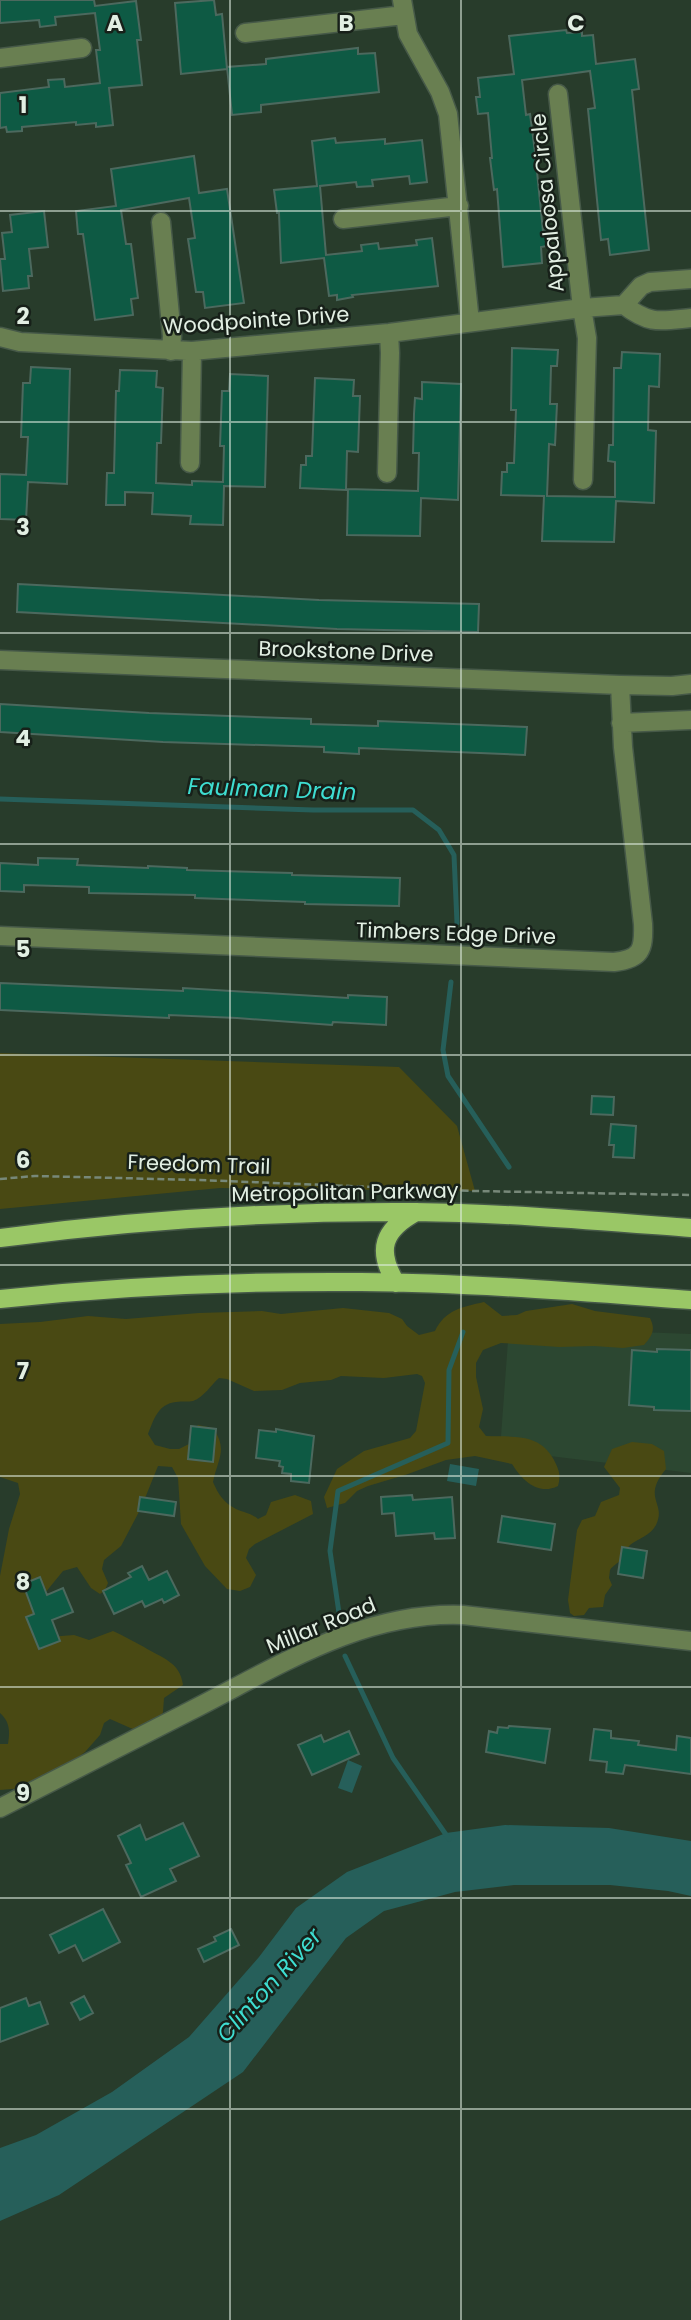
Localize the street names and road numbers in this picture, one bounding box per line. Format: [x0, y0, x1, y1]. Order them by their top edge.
street label: Appaloosa Circle [523, 112, 571, 294]
street label: Woodpointe Drive [162, 299, 350, 341]
street label: Brookstone Drive [258, 633, 434, 669]
street label: Timbers Edge Drive [355, 915, 557, 951]
street label: Freedom Trail [127, 1147, 271, 1181]
street label: Metropolitan Parkway [231, 1176, 459, 1208]
street label: Millar Road [262, 1590, 380, 1660]

